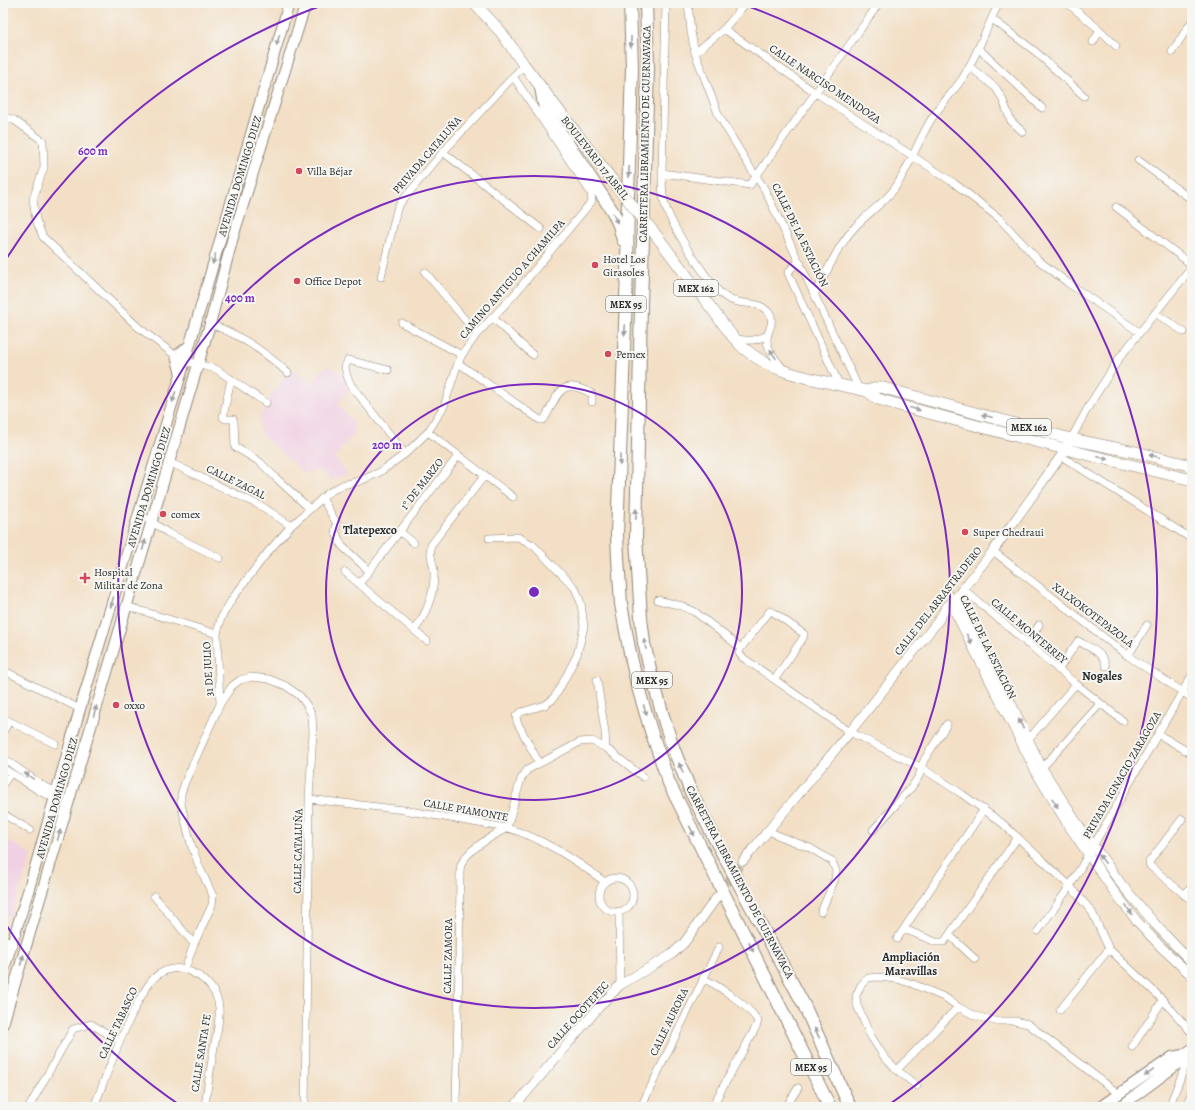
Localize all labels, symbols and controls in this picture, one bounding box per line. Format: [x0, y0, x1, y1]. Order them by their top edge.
street label: CARRETERA LIBRAMIENTO DE CUERNAVACA [636, 25, 654, 243]
one-way arrow [275, 35, 281, 47]
one-way arrow [628, 36, 635, 48]
street label: CALLE NARCISO MENDOZA [766, 41, 884, 127]
street label: PRIVADA CATALUÑA [389, 113, 465, 197]
street label: BOULEVARD 17 ABRIL [557, 113, 633, 203]
street label: AVENIDA DOMINGO DIEZ [214, 114, 266, 239]
text: 600 m [78, 143, 108, 159]
place label: Villa Béjar [306, 164, 353, 179]
marker: Villa Béjar [294, 166, 304, 176]
one-way arrow [625, 166, 632, 178]
street label: CALLE DE LA ESTACIÓN [768, 180, 832, 290]
one-way arrow [612, 212, 619, 224]
street label: CAMINO ANTIGUO A CHAMILPA [456, 216, 569, 342]
place label: Hotel Los Girasoles [603, 252, 645, 280]
one-way arrow [211, 253, 217, 265]
marker: Hotel Los Girasoles [590, 260, 600, 270]
place label: Office Depot [305, 274, 362, 289]
marker: Office Depot [292, 276, 302, 286]
road number: MEX 162 [674, 280, 718, 296]
text: 400 m [225, 290, 255, 306]
road number: MEX 95 [606, 296, 646, 312]
one-way arrow [622, 324, 628, 337]
place label: Pemex [616, 347, 646, 362]
marker: Pemex [603, 349, 613, 359]
one-way arrow [769, 349, 777, 360]
one-way arrow [171, 392, 177, 404]
one-way arrow [909, 407, 922, 413]
one-way arrow [981, 413, 993, 419]
road number: MEX 162 [1007, 419, 1051, 435]
street label: AVENIDA DOMINGO DIEZ [123, 425, 175, 550]
text: 200 m [372, 437, 402, 453]
one-way arrow [1148, 453, 1160, 459]
one-way arrow [617, 454, 623, 467]
street label: 1° DE MARZO [397, 455, 447, 513]
one-way arrow [1097, 456, 1109, 462]
street label: CALLE ZAGAL [204, 461, 269, 503]
place label: comex [171, 507, 201, 522]
one-way arrow [633, 507, 639, 520]
marker: comex [158, 509, 168, 519]
district label: Tlatepexco [343, 522, 397, 538]
place label: Super Chedraui [973, 525, 1044, 540]
marker: Super Chedraui [960, 527, 970, 537]
one-way arrow [141, 539, 147, 552]
street label: CALLE DEL ARRASTRADERO [891, 543, 986, 659]
place label: Hospital Militar de Zona [94, 565, 164, 593]
marker: Hospital Militar de Zona [79, 572, 91, 584]
street label: XALXOKOTEPAZOLA [1049, 579, 1137, 651]
centre of rings [527, 585, 541, 599]
street label: CALLE DE LA ESTACIÓN [956, 592, 1020, 702]
street label: CALLE MONTERREY [988, 595, 1071, 668]
one-way arrow [109, 597, 115, 609]
one-way arrow [966, 633, 972, 644]
one-way arrow [641, 638, 647, 650]
street label: 31 DE JULIO [199, 641, 217, 697]
district label: Nogales [1082, 668, 1122, 684]
road number: MEX 95 [632, 672, 672, 688]
place label: oxxo [124, 698, 145, 713]
marker: oxxo [111, 700, 121, 710]
one-way arrow [92, 704, 98, 716]
one-way arrow [642, 705, 648, 717]
street label: PRIVADA IGNACIO ZARAGOZA [1079, 708, 1165, 842]
one-way arrow [1018, 718, 1024, 730]
street label: AVENIDA DOMINGO DIEZ [32, 736, 81, 861]
one-way arrow [678, 762, 684, 774]
one-way arrow [24, 772, 35, 780]
street label: CARRETERA LIBRAMIENTO DE CUERNAVACA [682, 783, 798, 982]
street label: CALLE PIAMONTE [422, 795, 510, 825]
one-way arrow [1052, 797, 1059, 809]
street label: CALLE CATALUÑA [290, 808, 306, 894]
one-way arrow [689, 825, 696, 837]
one-way arrow [56, 829, 62, 841]
one-way arrow [1098, 854, 1107, 865]
one-way arrow [1125, 905, 1133, 916]
street label: CALLE ZAMORA [440, 918, 456, 994]
one-way arrow [748, 941, 754, 953]
district label: Ampliación Maravillas [881, 949, 940, 979]
one-way arrow [19, 954, 25, 966]
street label: CALLE OCOTEPEC [544, 978, 613, 1052]
street label: CALLE TABASCO [95, 984, 141, 1062]
street label: CALLE AURORA [646, 985, 692, 1058]
street label: CALLE SANTA FE [187, 1013, 215, 1093]
one-way arrow [814, 1027, 820, 1039]
road number: MEX 95 [791, 1059, 831, 1075]
one-way arrow [1144, 1069, 1154, 1077]

